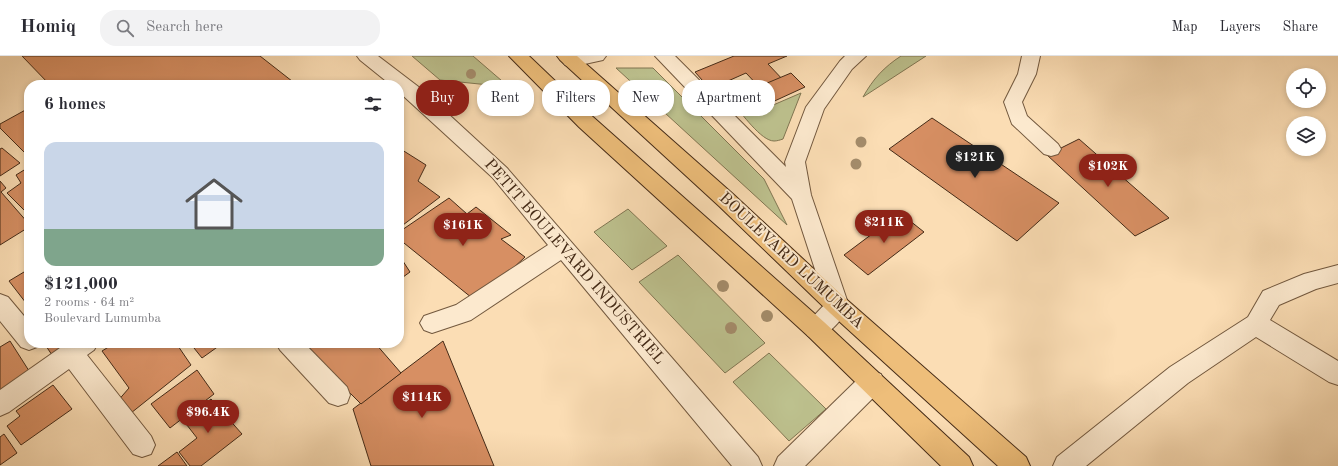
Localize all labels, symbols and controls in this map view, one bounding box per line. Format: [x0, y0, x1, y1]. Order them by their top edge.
search box [100, 10, 380, 46]
icon: search [114, 17, 136, 39]
text: Homiq [20, 18, 76, 37]
text: Search here [146, 20, 223, 35]
text: Map [1172, 20, 1198, 34]
text: Layers [1220, 20, 1261, 34]
text: Share [1283, 20, 1318, 34]
map controls [1286, 68, 1326, 156]
button: locate [1286, 68, 1326, 108]
chip: Buy [416, 80, 469, 116]
chip: Rent [477, 80, 534, 116]
chip: Filters [542, 80, 610, 116]
chip: New [618, 80, 674, 116]
chip: Apartment [682, 80, 775, 116]
icon: filters [362, 93, 384, 115]
text: 6 homes [44, 96, 106, 113]
button: layers [1286, 116, 1326, 156]
pin: $121K [947, 145, 1003, 179]
text: $121K [955, 151, 995, 164]
pin: $102K [1080, 154, 1136, 188]
street label: PETIT BOULEVARD INDUSTRIEL [481, 156, 667, 368]
text: $102K [1088, 160, 1128, 173]
icon: home [178, 168, 250, 240]
street label: BOULEVARD LUMUMBA [716, 190, 866, 332]
pin: $211K [856, 210, 912, 244]
pin: $161K [435, 213, 491, 247]
text: $211K [864, 216, 904, 229]
text: $161K [443, 219, 483, 232]
text: $121,000 [44, 276, 118, 293]
text: 2 rooms · 64 m² [44, 296, 134, 309]
text: Boulevard Lumumba [44, 312, 161, 325]
pin: $114K [394, 385, 450, 419]
text: $114K [402, 391, 442, 404]
pin: $96.4K [175, 400, 241, 434]
text: $96.4K [186, 406, 230, 419]

